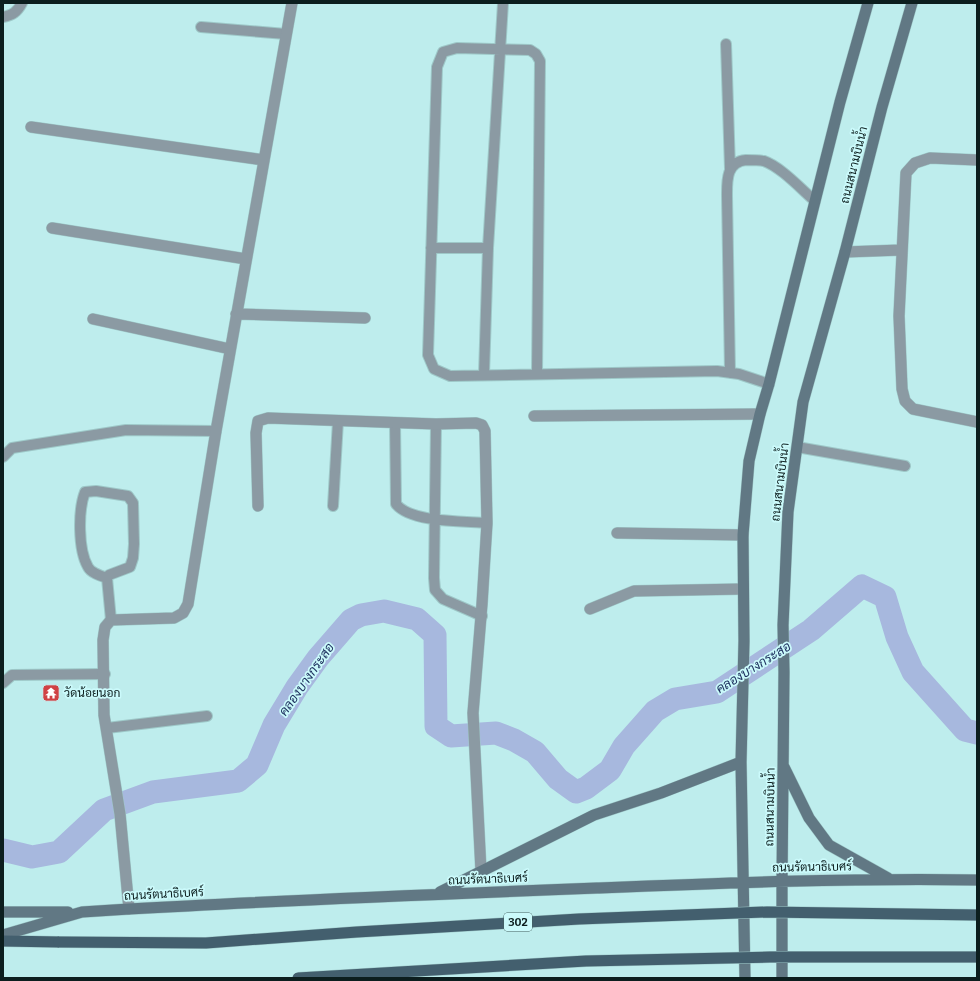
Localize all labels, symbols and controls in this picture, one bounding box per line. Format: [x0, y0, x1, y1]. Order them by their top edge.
street label: ถนนสนามบินน้ำ [834, 124, 870, 205]
street label: ถนนสนามบินน้ำ [764, 442, 792, 522]
water label: คลองบางกระสอ [713, 638, 794, 696]
water label: คลองบางกระสอ [276, 640, 337, 719]
temple icon: วัดน้อยนอก [41, 683, 61, 703]
place label: วัดน้อยนอก [64, 686, 120, 700]
street label: ถนนสนามบินน้ำ [758, 767, 778, 847]
street label: ถนนรัตนาธิเบศร์ [772, 858, 852, 875]
street label: ถนนรัตนาธิเบศร์ [448, 870, 528, 887]
street label: ถนนรัตนาธิเบศร์ [124, 884, 204, 903]
road number: 302 [504, 913, 532, 931]

